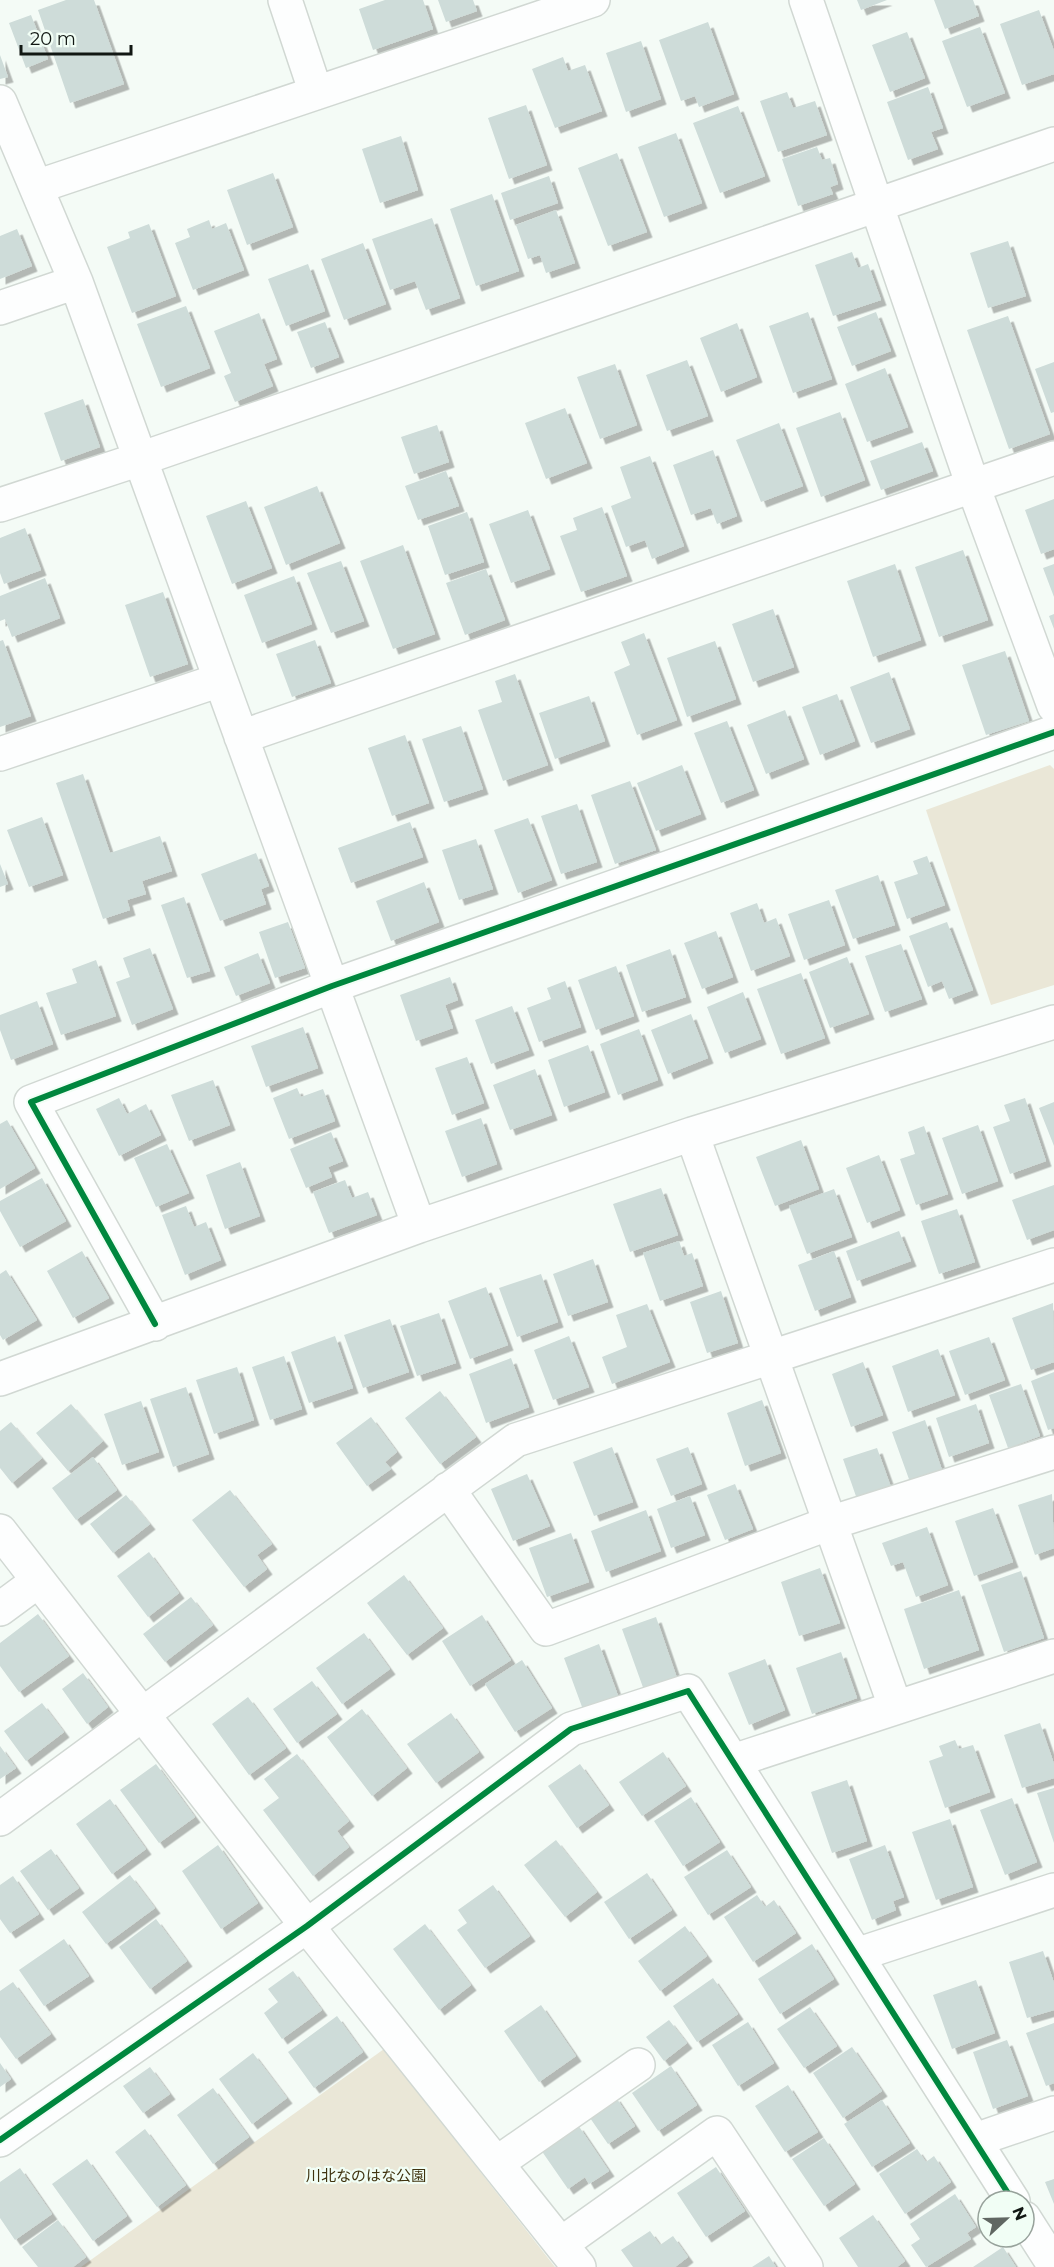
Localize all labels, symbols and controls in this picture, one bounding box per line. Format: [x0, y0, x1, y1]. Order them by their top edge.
scale bar [21, 18, 130, 56]
text: 20 m [30, 28, 76, 50]
park label: 川北なのはな公園 [306, 2166, 426, 2185]
north arrow [976, 2189, 1036, 2249]
text: N [1008, 2204, 1031, 2223]

